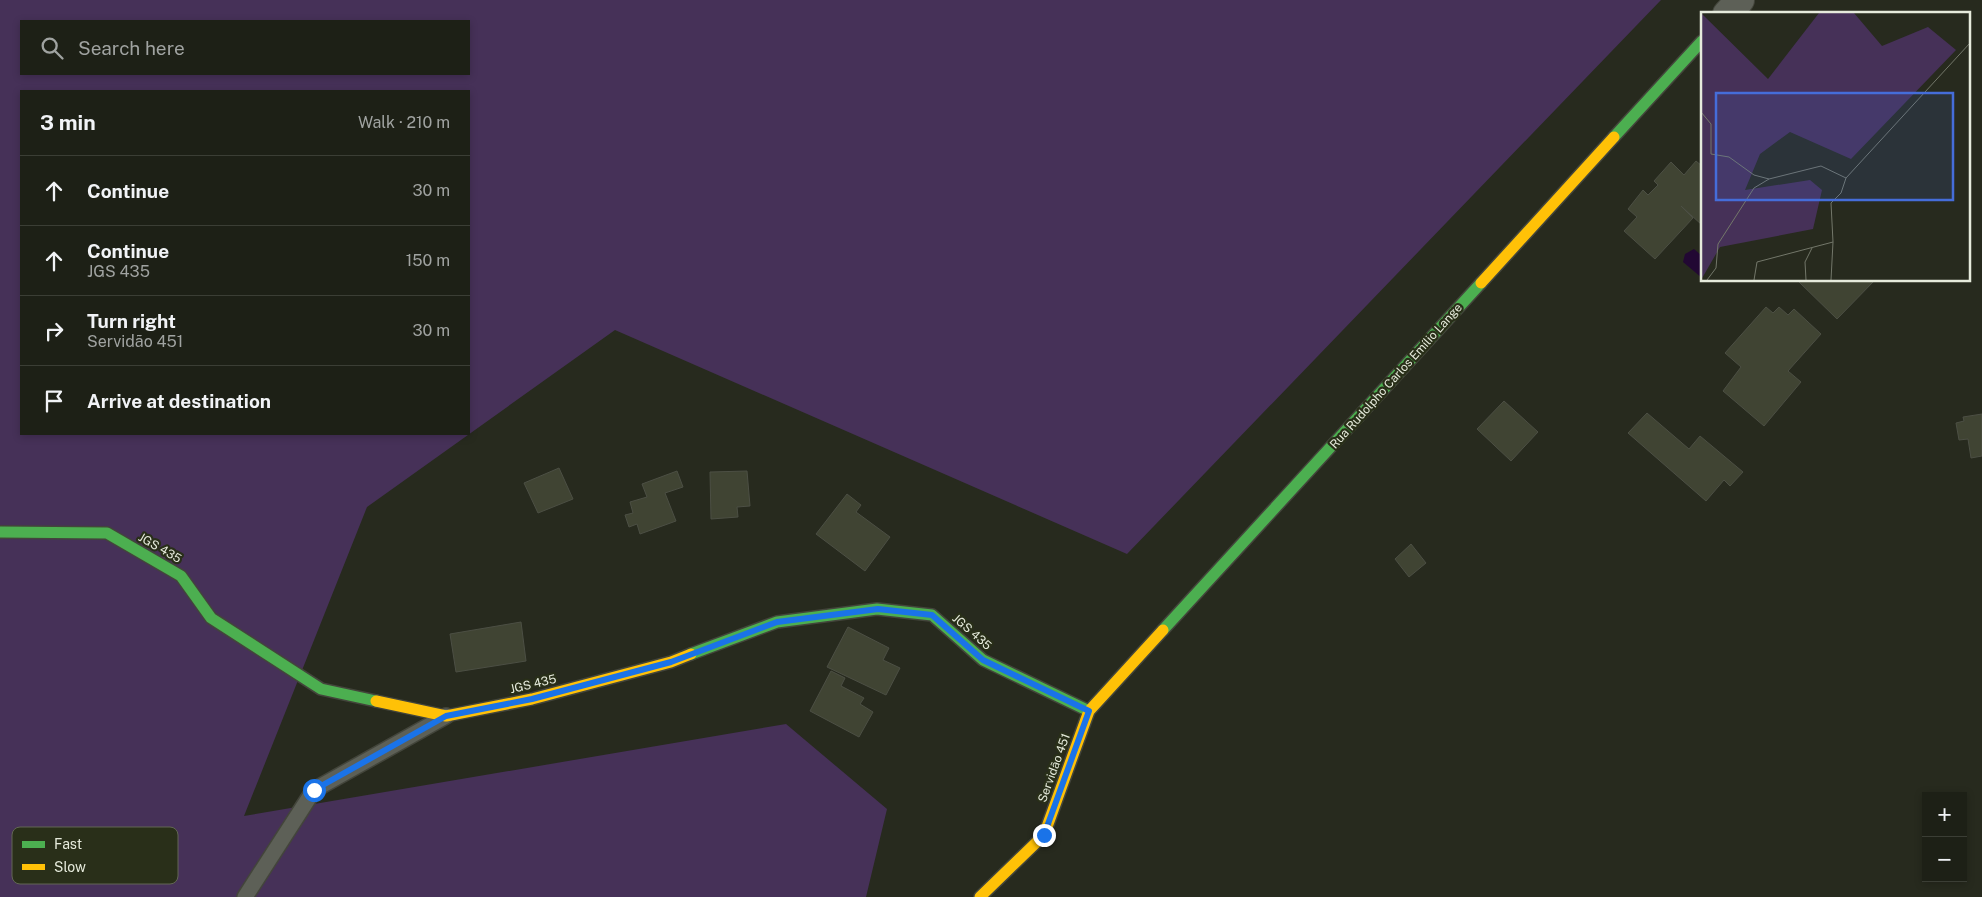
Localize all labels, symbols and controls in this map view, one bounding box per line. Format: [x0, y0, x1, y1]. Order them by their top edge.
inset map [1701, 12, 1970, 281]
search box [20, 20, 470, 75]
icon: search [38, 34, 66, 62]
text: Search here [78, 37, 185, 59]
text: 3 min [40, 110, 96, 135]
text: Walk · 210 m [358, 113, 450, 132]
icon: ahead [40, 177, 68, 205]
text: Continue [87, 180, 169, 202]
text: 30 m [413, 181, 450, 200]
text: Continue [87, 240, 169, 262]
icon: ahead [40, 247, 68, 275]
text: 150 m [406, 251, 450, 270]
text: JGS 435 [87, 262, 150, 281]
street label: Rua Rudolpho Carlos Emílio Lange [1327, 300, 1465, 451]
text: Turn right [87, 310, 176, 332]
icon: right [40, 317, 68, 345]
text: 30 m [413, 321, 450, 340]
text: Servidão 451 [87, 332, 183, 351]
icon: arrive [40, 387, 68, 415]
text: Arrive at destination [87, 390, 271, 412]
street label: JGS 435 [136, 530, 184, 566]
street label: JGS 435 [950, 611, 995, 653]
street label: JGS 435 [508, 672, 558, 696]
street label: Servidão 451 [1035, 732, 1073, 804]
route start [303, 779, 326, 802]
map controls [1922, 792, 1967, 882]
button: + [1922, 792, 1967, 837]
route end [1033, 824, 1056, 847]
legend [12, 827, 178, 884]
text: Fast [54, 836, 82, 852]
button: − [1922, 837, 1967, 882]
text: Slow [54, 859, 86, 875]

